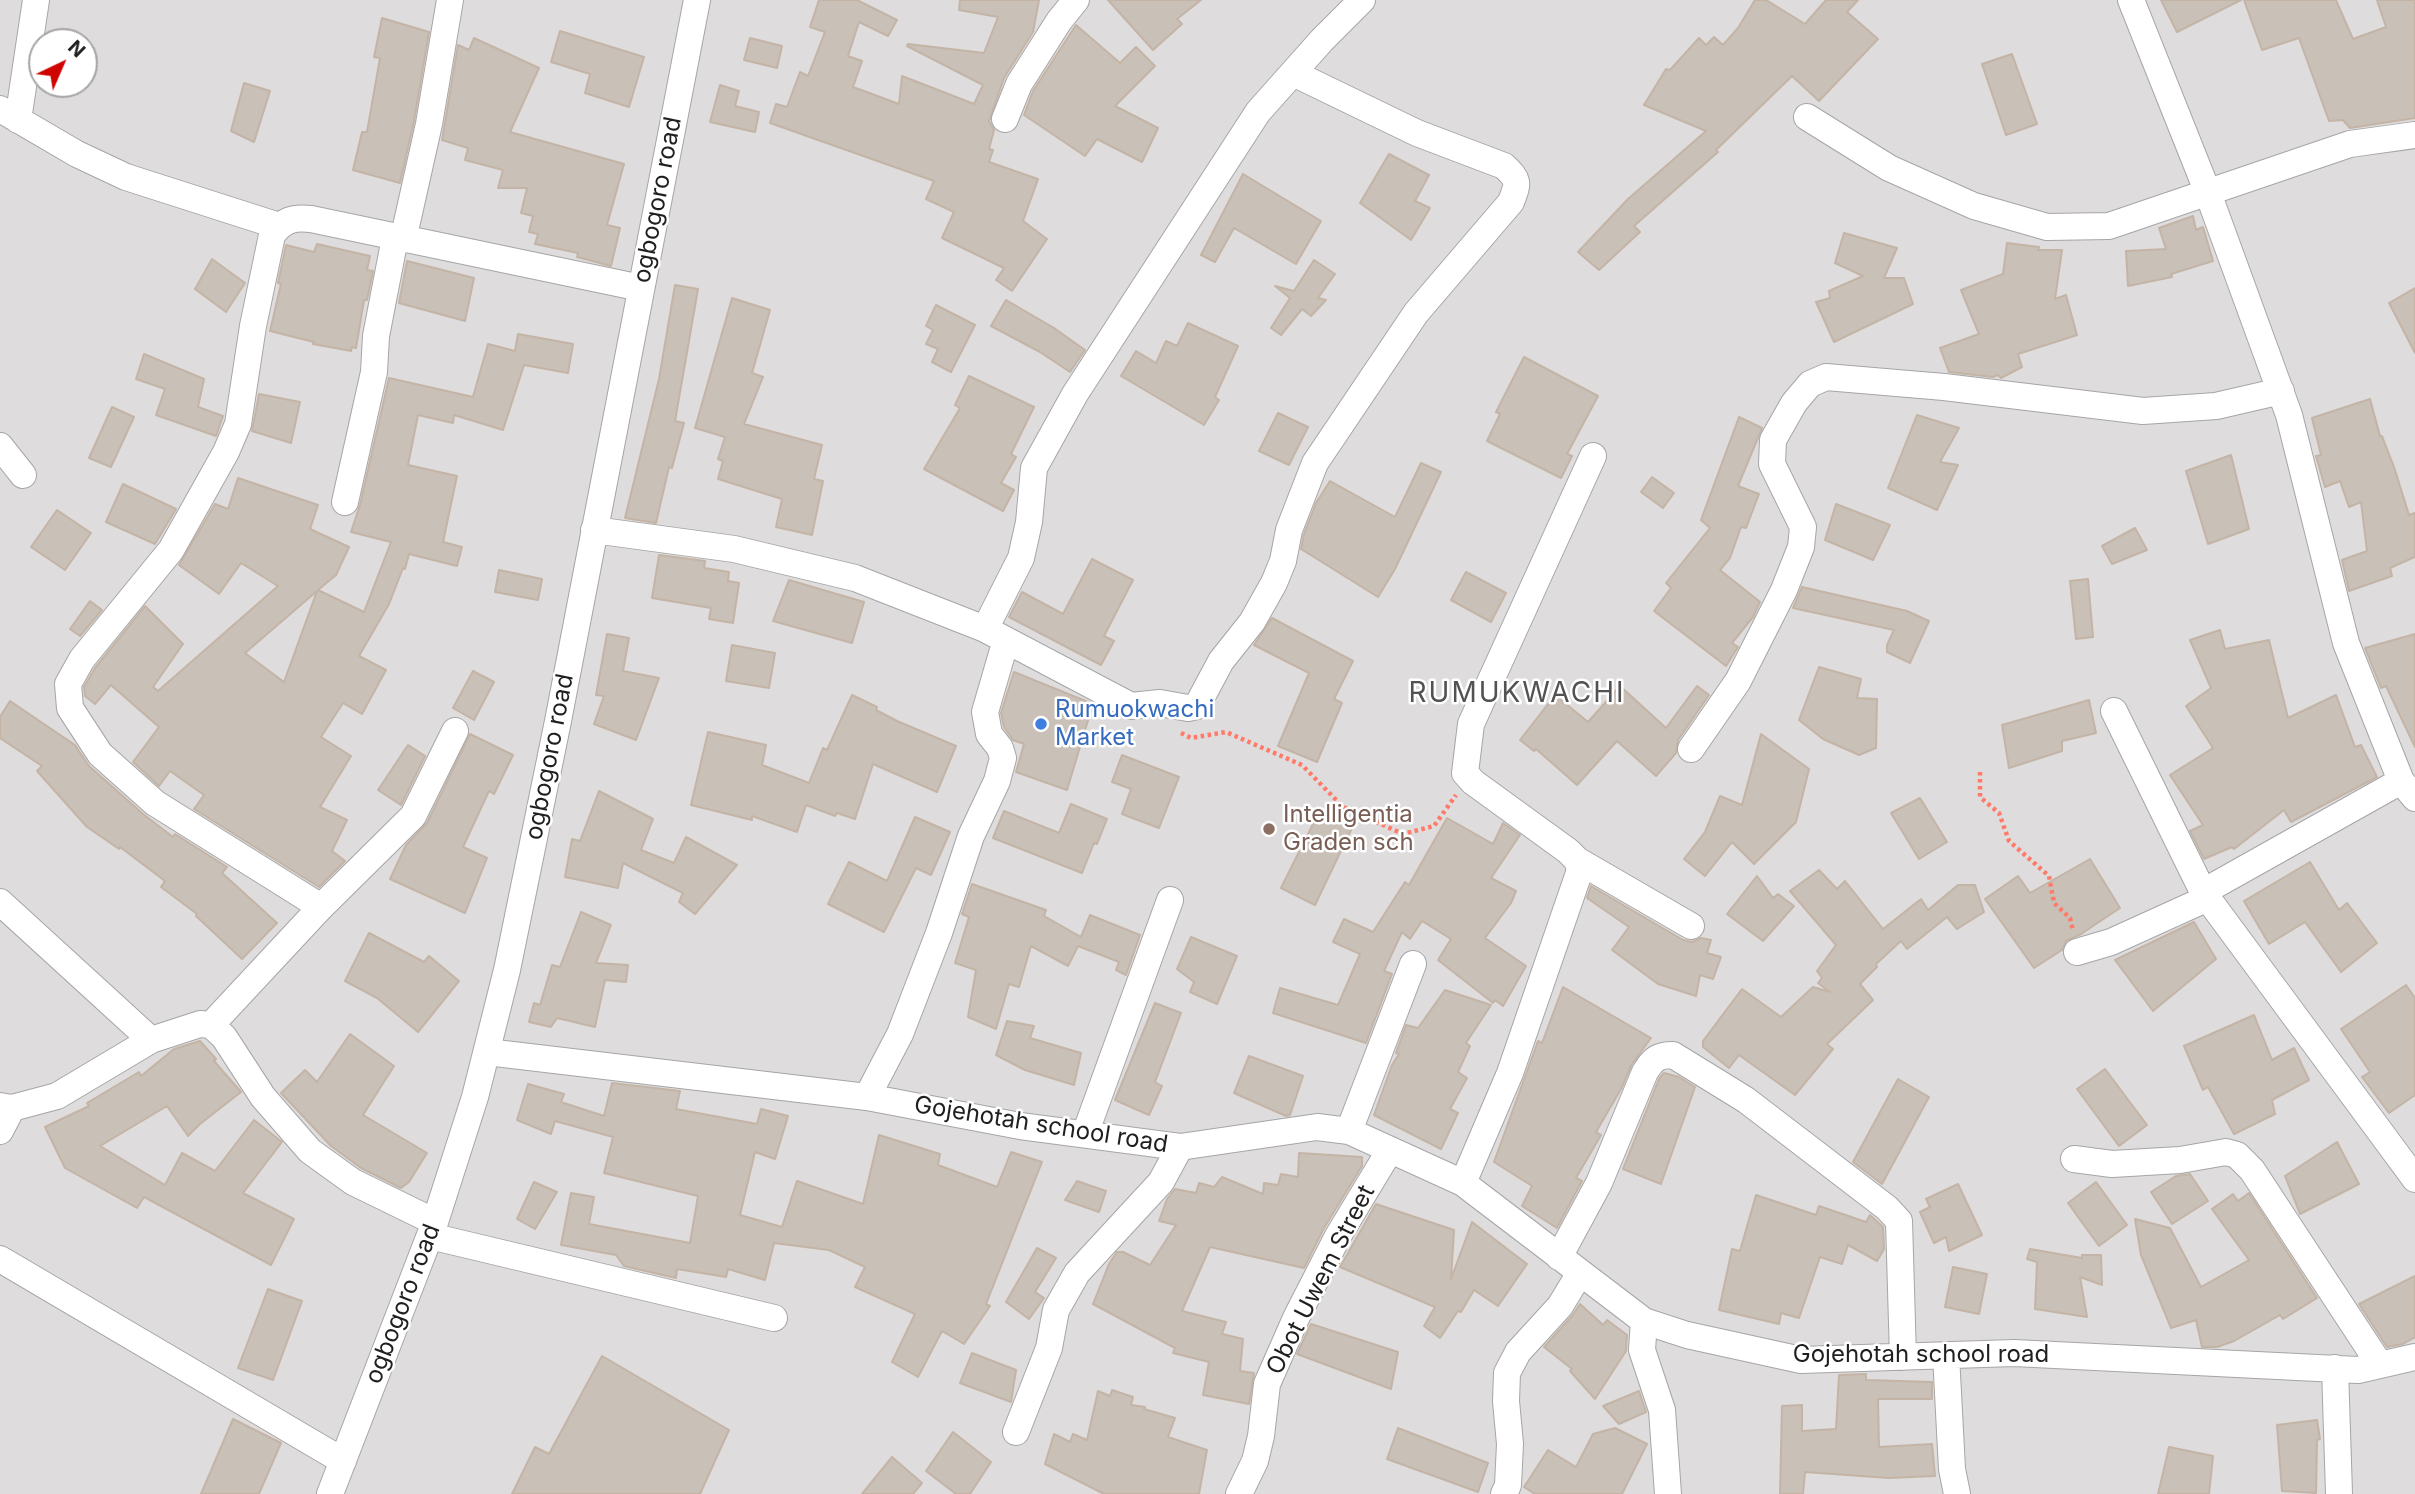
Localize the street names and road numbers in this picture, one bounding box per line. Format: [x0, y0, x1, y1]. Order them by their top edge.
street label: ogbogoro road [628, 115, 688, 285]
street label: ogbogoro road [520, 672, 580, 842]
street label: Gojehotah school road [912, 1091, 1170, 1159]
street label: Obot Uwem Street [1261, 1181, 1381, 1379]
street label: ogbogoro road [359, 1220, 447, 1388]
street label: Gojehotah school road [1793, 1341, 2049, 1369]

